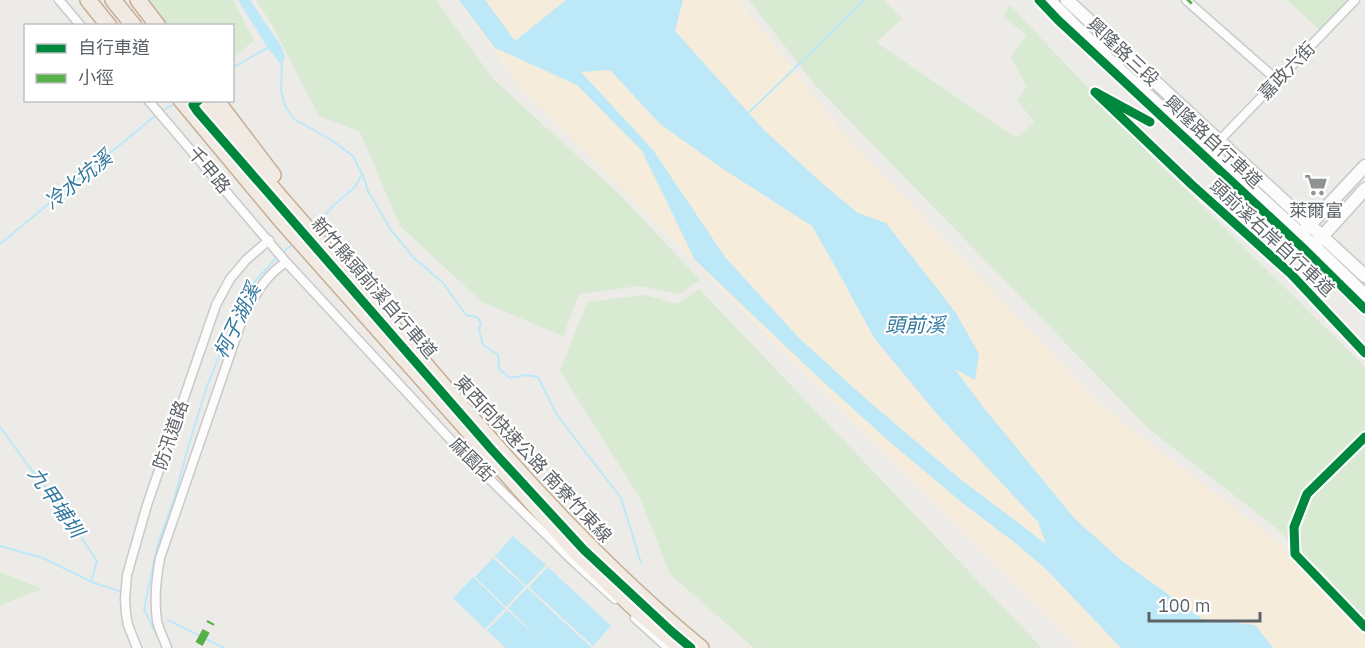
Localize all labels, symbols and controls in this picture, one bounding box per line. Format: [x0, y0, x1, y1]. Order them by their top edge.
street label: 興隆路三段 [1083, 13, 1164, 91]
legend [24, 24, 234, 102]
text: 自行車道 [78, 36, 150, 59]
street label: 嘉政六街 [1253, 37, 1320, 105]
text: 小徑 [78, 66, 114, 89]
street label: 興隆路自行車道 [1159, 90, 1267, 193]
water label: 冷水坑溪 [38, 142, 120, 215]
street label: 千甲路 [183, 142, 236, 198]
supermarket icon: 萊爾富 [1303, 172, 1329, 198]
street label: 頭前溪右岸自行車道 [1205, 174, 1339, 301]
place label: 萊爾富 [1289, 199, 1343, 222]
street label: 新竹縣頭前溪自行車道 [307, 212, 442, 363]
water label: 柯子湖溪 [207, 276, 268, 363]
water label: 頭前溪 [885, 311, 948, 338]
street label: 東西向快速公路 南寮竹東線 [450, 370, 617, 547]
street label: 防汛道路 [148, 397, 193, 473]
street label: 麻園街 [445, 432, 500, 487]
water label: 九甲埔圳 [22, 461, 92, 545]
scale bar [1149, 585, 1260, 623]
text: 100 m [1158, 594, 1210, 617]

